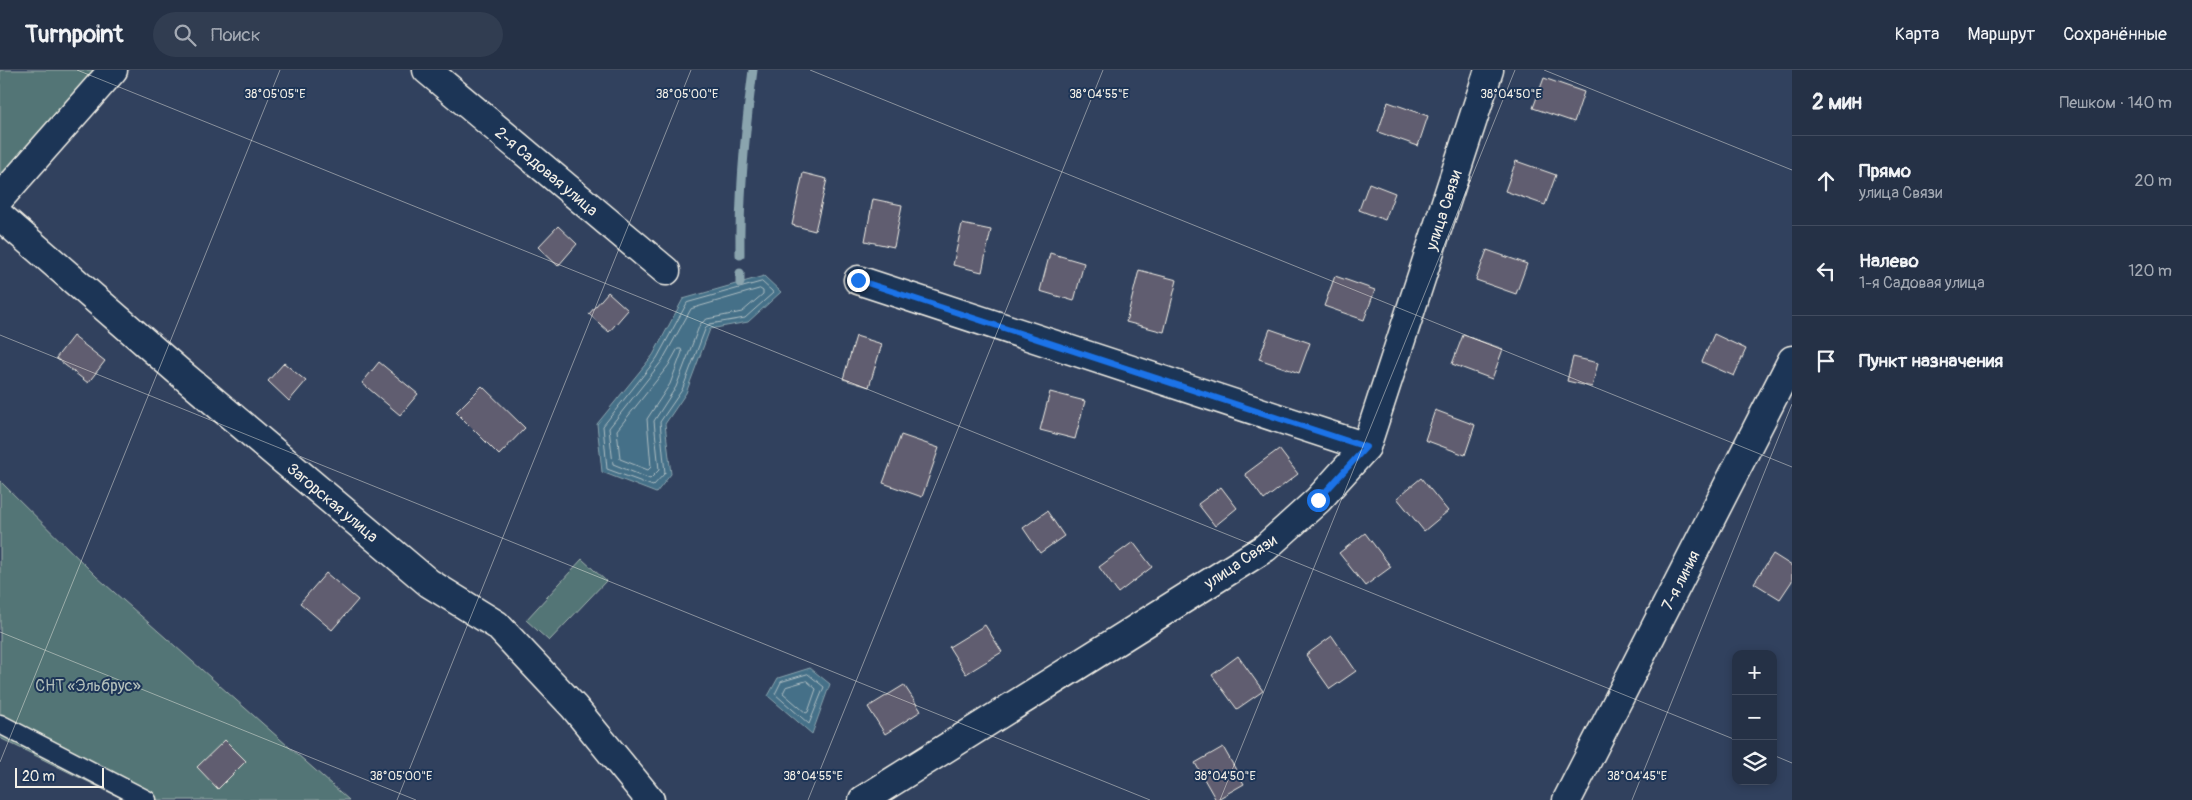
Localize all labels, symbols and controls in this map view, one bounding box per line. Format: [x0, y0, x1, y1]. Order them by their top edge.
search box [153, 12, 503, 57]
text: Turnpoint [25, 20, 123, 49]
icon: search [171, 21, 199, 49]
text: Поиск [211, 23, 261, 47]
text: Карта [1895, 23, 1939, 46]
text: Маршрут [1967, 23, 2035, 46]
text: Сохранённые [2063, 23, 2167, 46]
text: 38°05'05"E [245, 87, 305, 102]
text: 38°05'00"E [656, 87, 718, 102]
text: 38°04'55"E [1069, 87, 1129, 102]
text: 38°04'50"E [1480, 87, 1542, 102]
text: 2 мин [1812, 89, 1862, 116]
text: Пешком · 140 m [2060, 93, 2172, 113]
street label: 2-я Садовая улица [491, 123, 602, 221]
text: Прямо [1859, 159, 1911, 183]
icon: ahead [1812, 167, 1840, 195]
street label: улица Связи [1421, 168, 1466, 254]
text: 20 m [2134, 171, 2172, 191]
text: улица Связи [1859, 183, 1942, 203]
text: Налево [1859, 249, 1919, 273]
icon: left [1812, 257, 1840, 285]
text: 120 m [2128, 261, 2172, 281]
route end [847, 269, 870, 292]
text: 1-я Садовая улица [1859, 273, 1985, 293]
icon: arrive [1812, 347, 1840, 375]
text: Пункт назначения [1859, 349, 2003, 373]
street label: Загорская улица [283, 459, 382, 547]
route start [1307, 489, 1330, 512]
street label: улица Связи [1200, 530, 1281, 594]
street label: 7-я линия [1657, 547, 1704, 614]
map controls [1732, 650, 1777, 785]
button: + [1732, 650, 1777, 695]
park label: СНТ «Эльбрус» [35, 676, 141, 696]
button: − [1732, 695, 1777, 740]
button: layers [1732, 740, 1777, 785]
scale bar [15, 765, 104, 788]
text: 20 m [22, 768, 55, 785]
text: 38°05'00"E [370, 769, 432, 784]
text: 38°04'55"E [783, 769, 843, 784]
text: 38°04'50"E [1194, 769, 1256, 784]
text: 38°04'45"E [1607, 769, 1667, 784]

